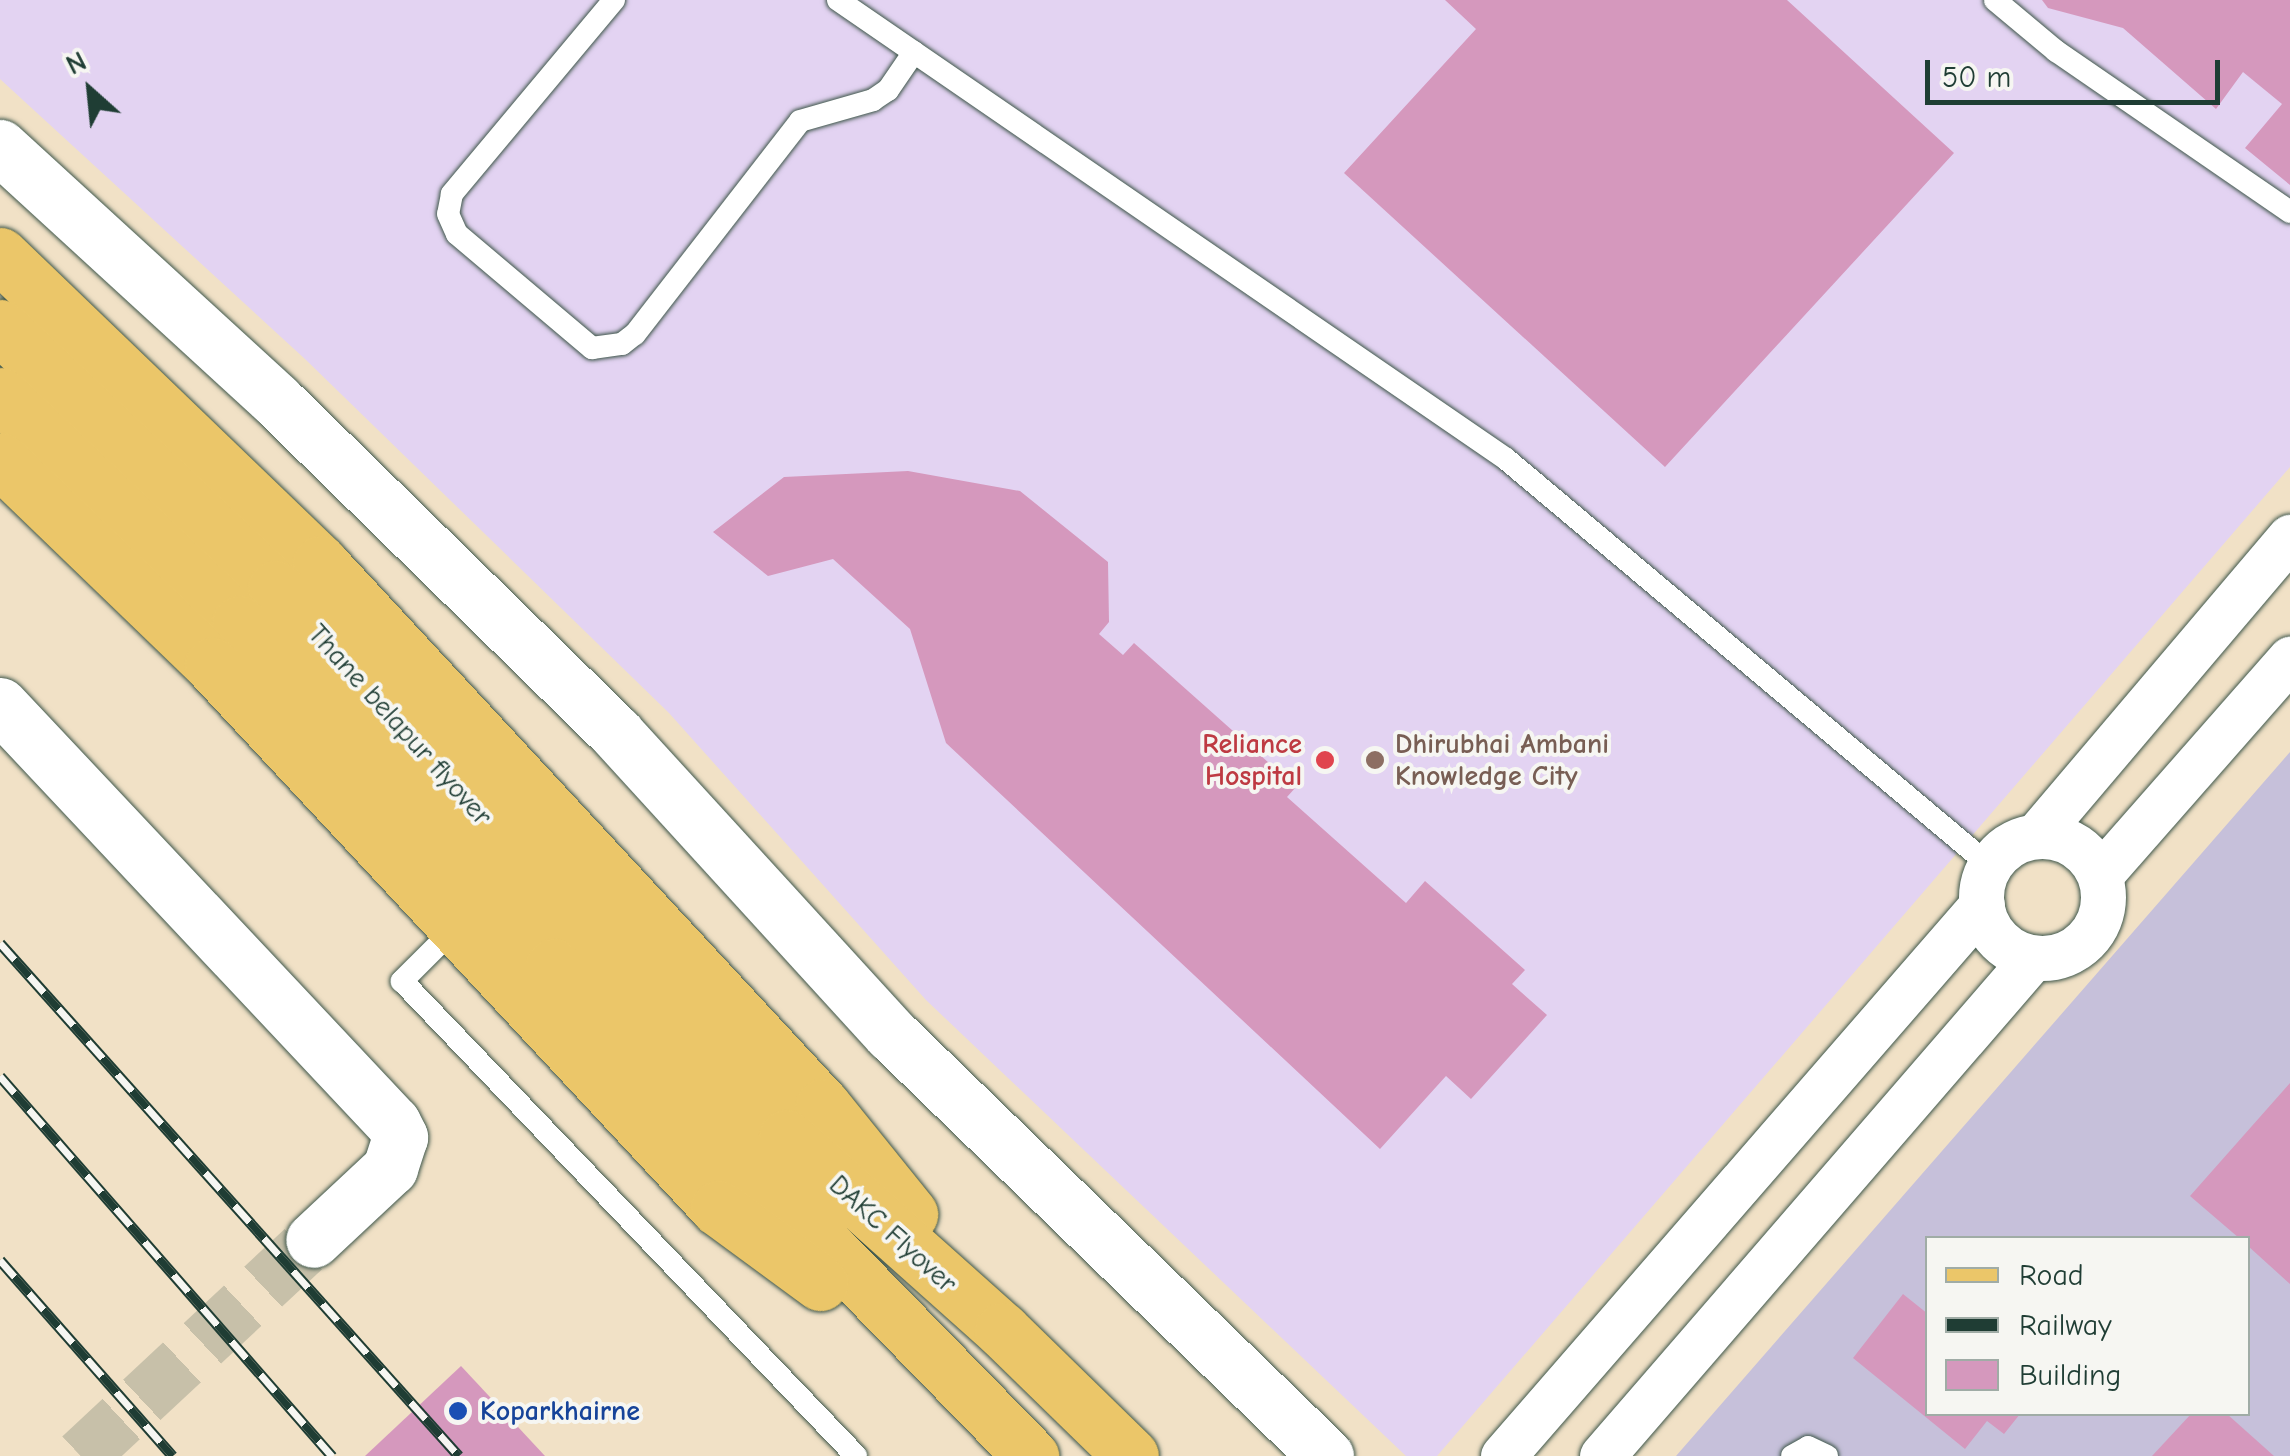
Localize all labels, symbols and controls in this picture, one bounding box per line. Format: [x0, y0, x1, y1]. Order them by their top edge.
north arrow [40, 40, 140, 140]
scale bar [1930, 40, 2225, 102]
text: N [61, 45, 92, 82]
text: 50 m [1942, 60, 2011, 95]
street label: Thane belapur flyover [301, 618, 499, 832]
place label: Reliance Hospital [1202, 727, 1302, 793]
place label: Dhirubhai Ambani Knowledge City [1395, 727, 1609, 793]
marker: Reliance Hospital [1312, 747, 1338, 773]
marker: Dhirubhai Ambani Knowledge City [1364, 749, 1386, 771]
street label: DAKC Flyover [822, 1168, 964, 1300]
legend [1925, 1236, 2250, 1416]
text: Road [2019, 1258, 2084, 1293]
text: Railway [2019, 1308, 2112, 1343]
text: Building [2019, 1358, 2122, 1393]
place label: Koparkhairne [480, 1394, 640, 1428]
marker: Koparkhairne [445, 1398, 471, 1424]

